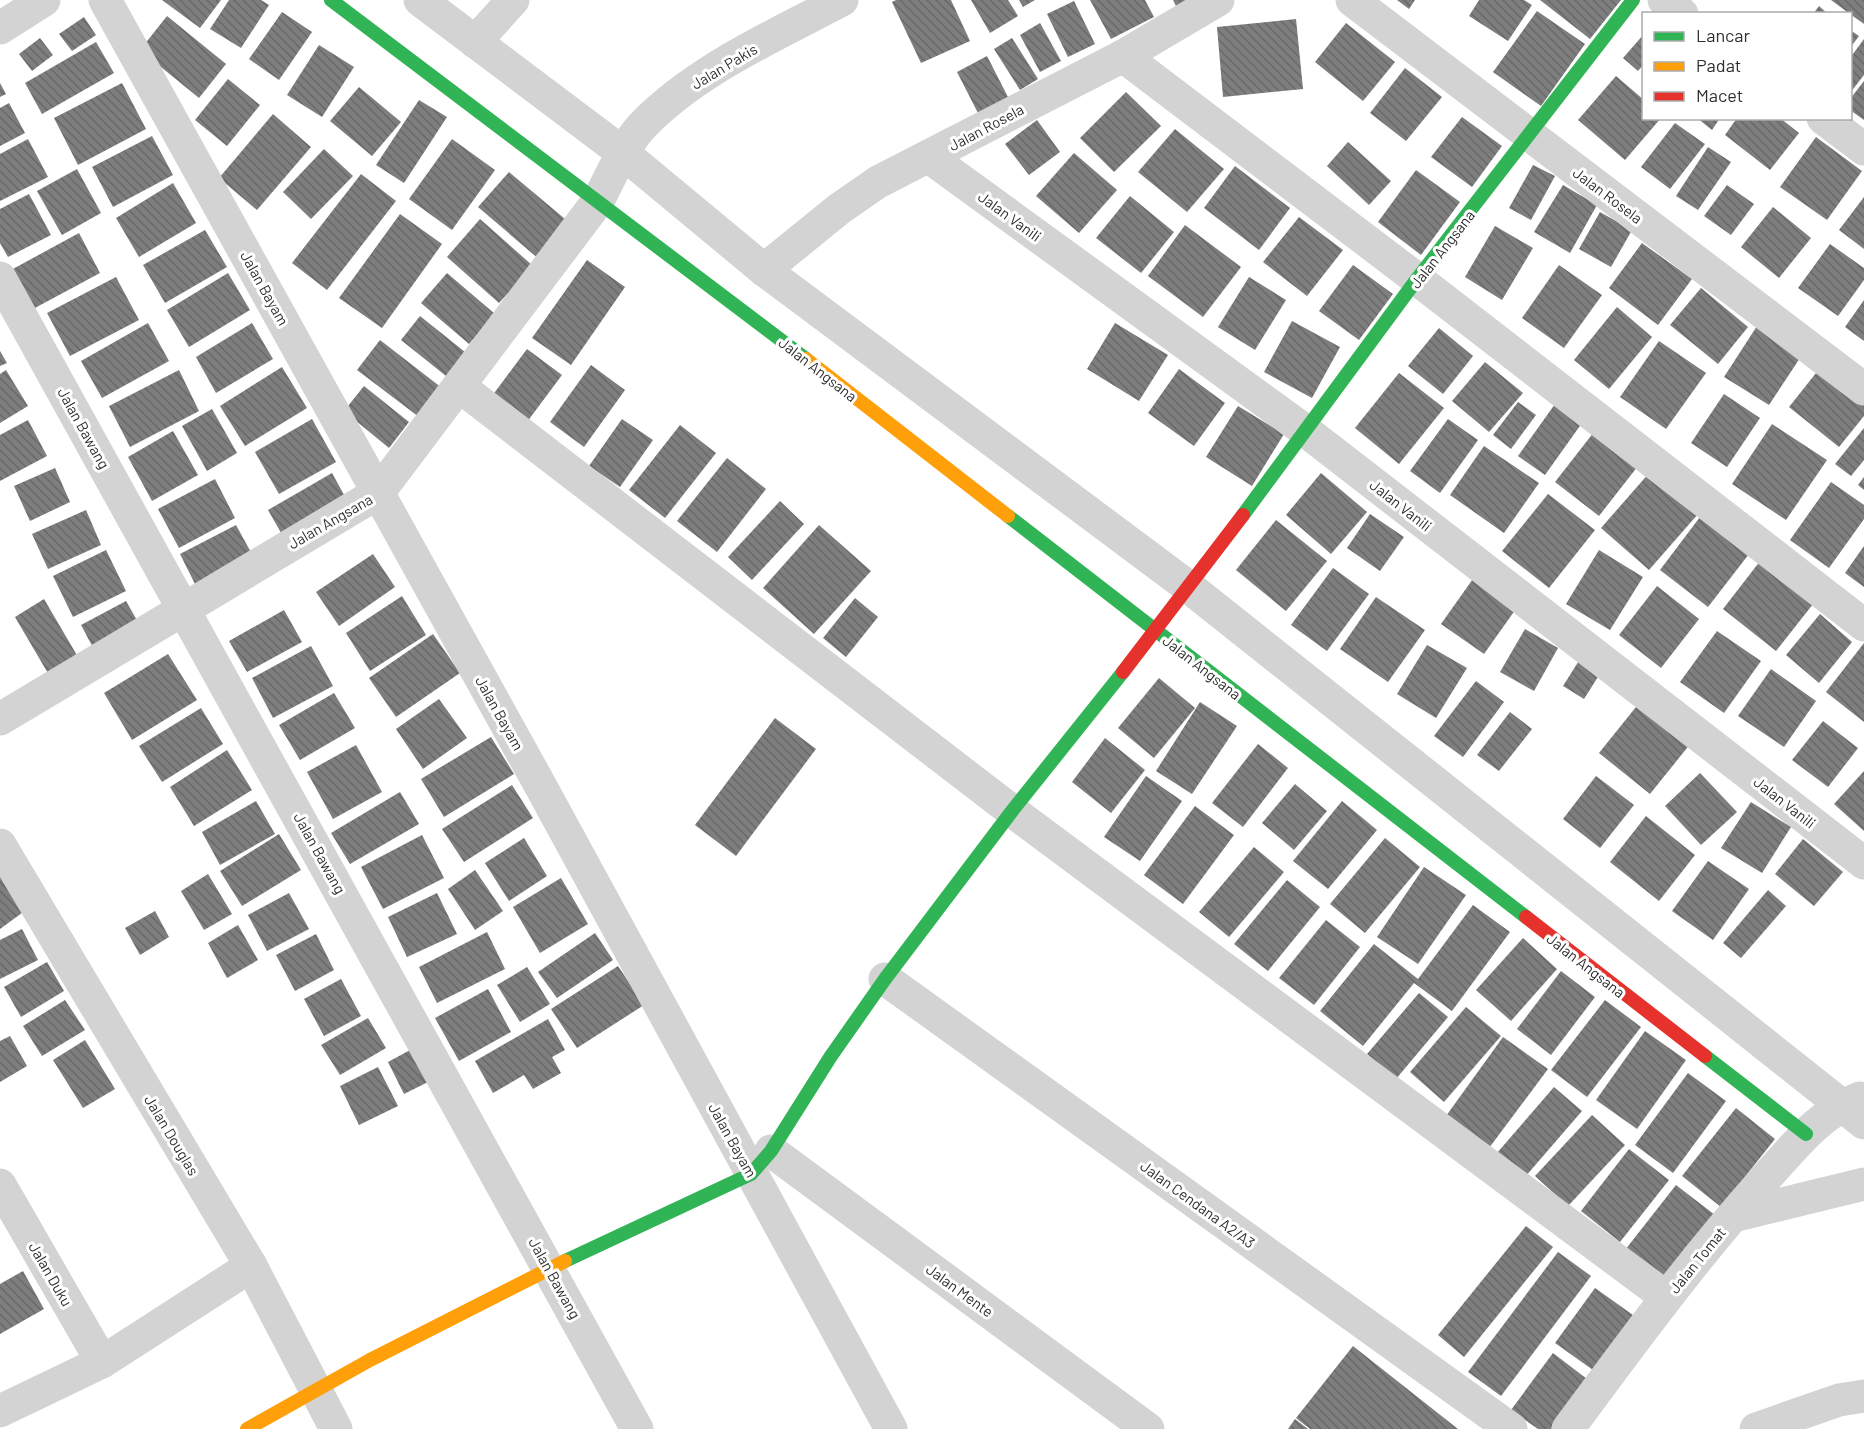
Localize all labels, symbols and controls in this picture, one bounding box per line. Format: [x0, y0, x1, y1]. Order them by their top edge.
legend [1642, 12, 1852, 120]
text: Lancar [1696, 24, 1751, 46]
street label: Jalan Pakis [688, 39, 760, 93]
text: Padat [1696, 54, 1741, 76]
text: Macet [1696, 84, 1743, 106]
street label: Jalan Rosela [946, 100, 1026, 154]
street label: Jalan Rosela [1570, 163, 1646, 227]
street label: Jalan Vanili [975, 187, 1045, 245]
street label: Jalan Angsana [1406, 206, 1478, 292]
street label: Jalan Bayam [237, 248, 293, 328]
street label: Jalan Angsana [775, 333, 861, 405]
street label: Jalan Bawang [54, 384, 114, 472]
street label: Jalan Vanili [1366, 475, 1436, 535]
street label: Jalan Angsana [285, 490, 375, 552]
street label: Jalan Angsana [1159, 631, 1245, 703]
street label: Jalan Bayam [472, 673, 528, 753]
street label: Jalan Vanili [1750, 772, 1820, 832]
street label: Jalan Bawang [290, 809, 350, 897]
street label: Jalan Angsana [1543, 929, 1629, 1001]
street label: Jalan Douglas [141, 1092, 203, 1178]
street label: Jalan Bayam [705, 1100, 761, 1180]
street label: Jalan Cendana A2/A3 [1137, 1156, 1259, 1252]
street label: Jalan Tomat [1665, 1223, 1729, 1297]
street label: Jalan Bawang [525, 1234, 585, 1322]
street label: Jalan Duku [25, 1239, 77, 1309]
street label: Jalan Mente [923, 1260, 997, 1320]

